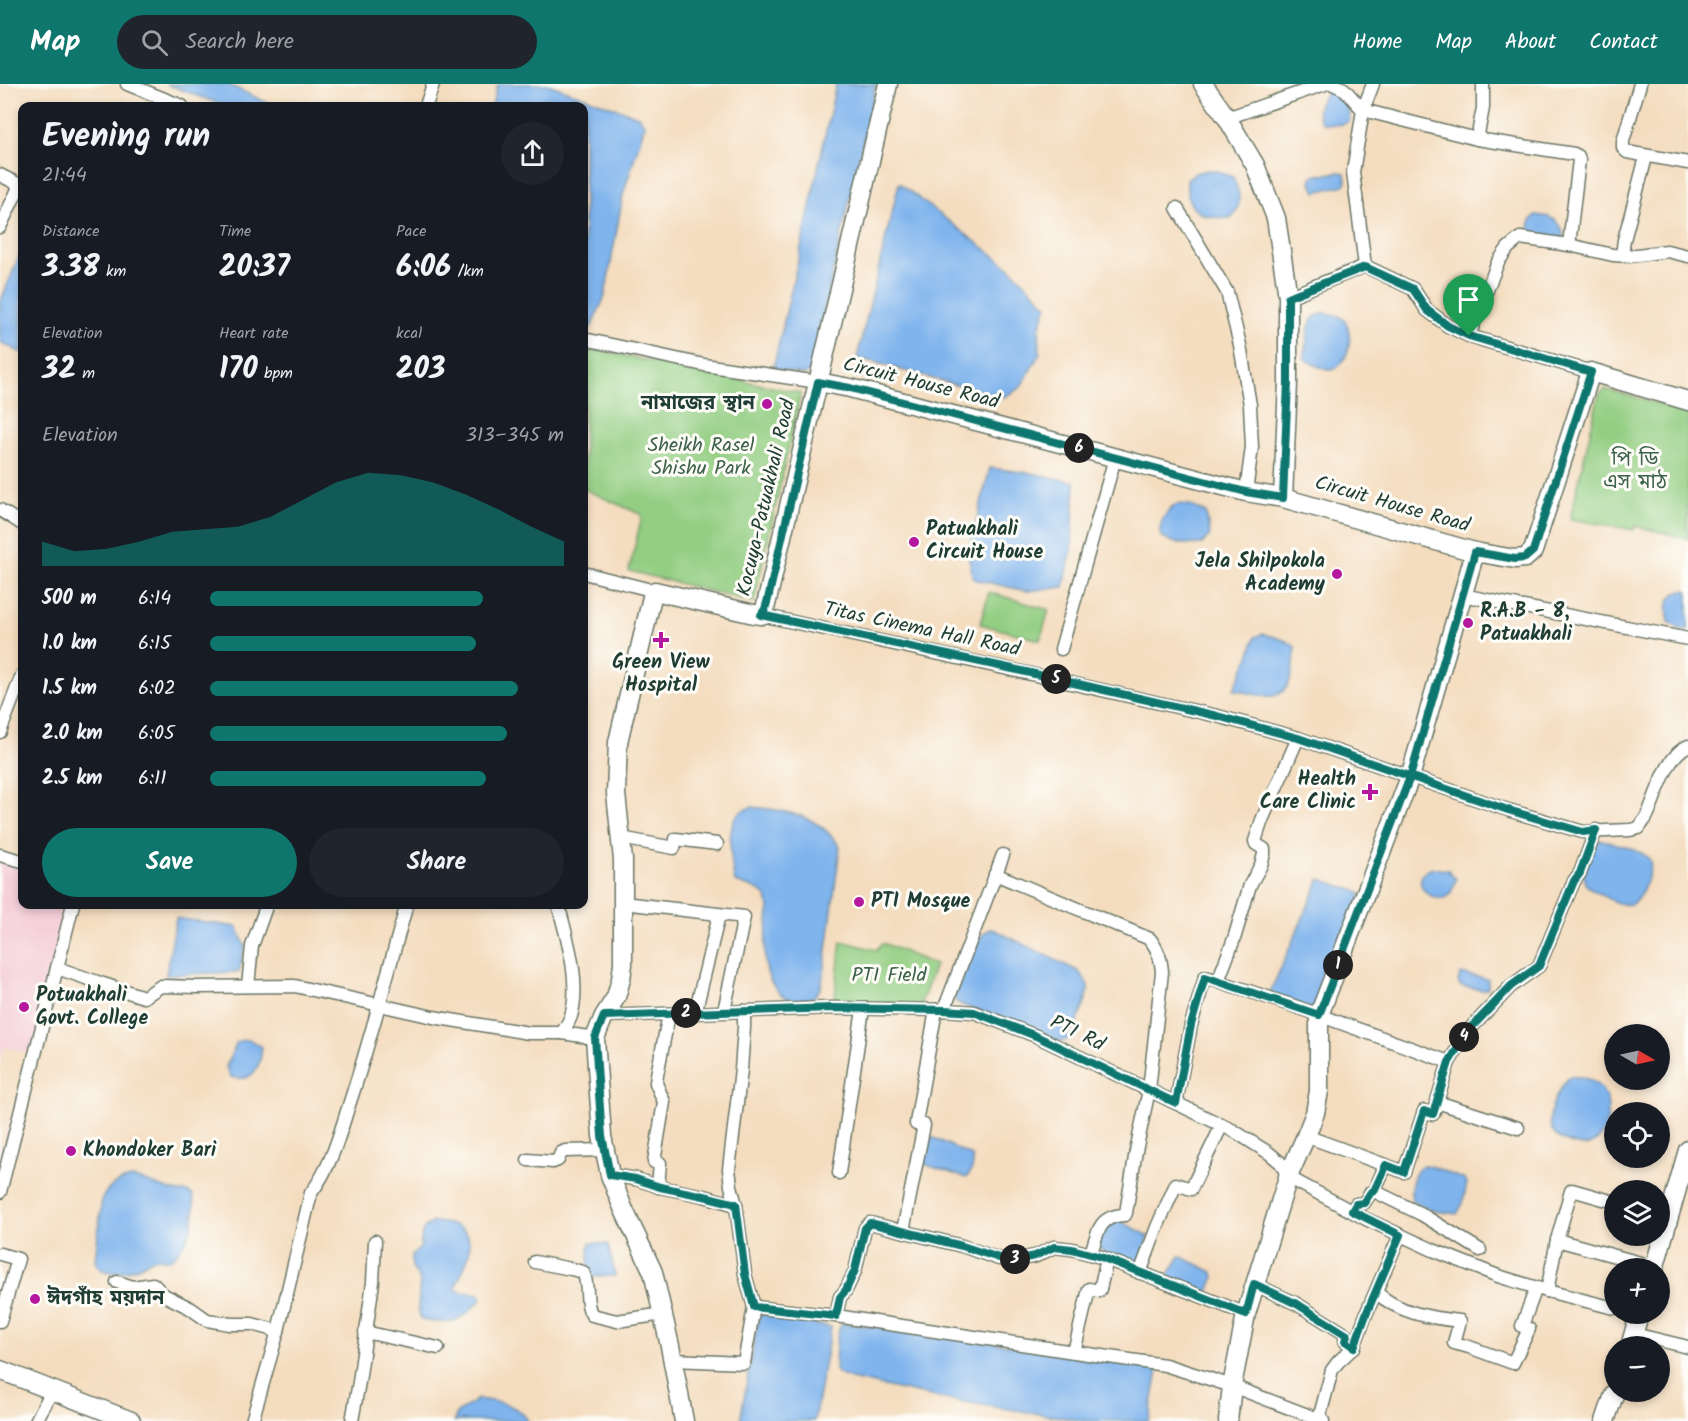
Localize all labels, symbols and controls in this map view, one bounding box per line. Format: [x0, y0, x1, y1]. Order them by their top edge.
search box [117, 15, 537, 69]
text: Map [30, 20, 81, 65]
text: Search here [186, 25, 294, 60]
icon: search [138, 26, 171, 59]
text: Home [1353, 26, 1402, 59]
text: Map [1435, 26, 1472, 59]
text: About [1505, 26, 1556, 59]
text: Contact [1589, 26, 1658, 59]
text: Evening run [42, 111, 210, 164]
button: share [501, 122, 564, 185]
text: 21:44 [42, 160, 87, 192]
text: Distance [42, 219, 100, 244]
text: Time [219, 219, 251, 244]
text: Pace [396, 219, 427, 244]
text: 3.38 [42, 244, 100, 292]
text: 20:37 [219, 244, 290, 292]
text: 6:06 [396, 244, 451, 292]
text: km [100, 259, 126, 284]
text: /km [451, 259, 484, 284]
pin [1443, 274, 1494, 336]
icon: arrive [1452, 283, 1485, 316]
text: Elevation [42, 321, 103, 346]
text: Heart rate [219, 321, 289, 346]
text: kcal [396, 321, 422, 346]
text: 32 [42, 346, 76, 394]
text: 170 [219, 346, 258, 394]
text: 203 [396, 346, 445, 394]
street label: Circuit House Road [839, 349, 1004, 419]
text: m [76, 361, 95, 386]
text: bpm [258, 361, 293, 386]
place label: নামাজের স্থান [640, 388, 756, 420]
street label: Kocuya-Patuakhali Road [729, 395, 805, 600]
marker: নামাজের স্থান [760, 397, 774, 411]
text: Elevation [42, 420, 118, 452]
text: 313–345 m [466, 420, 564, 452]
park label: Sheikh Rasel Shishu Park [648, 430, 754, 485]
pin: 6 [1064, 433, 1094, 463]
text: 6 [1075, 435, 1083, 460]
park label: পি ডি এস মাঠ [1603, 444, 1668, 499]
street label: Circuit House Road [1311, 468, 1474, 543]
place label: Patuakhali Circuit House [926, 514, 1043, 569]
marker: Patuakhali Circuit House [907, 535, 921, 549]
place label: Jela Shilpokola Academy [1195, 546, 1326, 601]
marker: Jela Shilpokola Academy [1330, 567, 1344, 581]
text: 500 m [42, 583, 97, 615]
text: 6:14 [138, 583, 171, 615]
street label: Titas Cinema Hall Road [821, 594, 1024, 667]
place label: R.A.B - 8, Patuakhali [1480, 596, 1573, 651]
marker: R.A.B - 8, Patuakhali [1461, 616, 1475, 630]
text: 1.0 km [42, 628, 97, 660]
text: 6:15 [138, 628, 171, 660]
marker: Green View Hospital [652, 631, 670, 649]
place label: Green View Hospital [612, 647, 710, 702]
pin: 5 [1041, 664, 1071, 694]
text: 5 [1052, 666, 1060, 691]
text: 1.5 km [42, 673, 97, 705]
text: 6:02 [138, 673, 176, 705]
text: 2.0 km [42, 718, 103, 750]
text: 6:05 [138, 718, 175, 750]
text: 2.5 km [42, 763, 102, 795]
text: 6:11 [138, 763, 167, 795]
place label: Health Care Clinic [1260, 764, 1356, 819]
marker: Health Care Clinic [1361, 783, 1379, 801]
button: Save [42, 828, 297, 897]
button: Share [309, 828, 564, 897]
place label: PTI Mosque [871, 886, 970, 918]
marker: PTI Mosque [852, 895, 866, 909]
pin: 1 [1323, 950, 1353, 980]
text: 1 [1336, 952, 1340, 977]
park label: PTI Field [852, 960, 927, 992]
place label: Potuakhali Govt. College [36, 980, 148, 1035]
pin: 2 [671, 998, 701, 1028]
marker: Potuakhali Govt. College [17, 1000, 31, 1014]
text: 2 [681, 1000, 691, 1025]
street label: PTI Rd [1044, 1007, 1111, 1061]
pin: 4 [1449, 1022, 1479, 1052]
text: 4 [1460, 1024, 1468, 1049]
north arrow [1604, 1024, 1670, 1090]
map controls [1604, 1024, 1670, 1402]
button: locate [1604, 1102, 1670, 1168]
place label: Khondoker Bari [83, 1135, 217, 1167]
marker: Khondoker Bari [64, 1144, 78, 1158]
button: layers [1604, 1180, 1670, 1246]
pin: 3 [1000, 1244, 1030, 1274]
text: 3 [1011, 1246, 1019, 1271]
button: + [1604, 1258, 1670, 1324]
place label: ঈদগাঁহ ময়দান [46, 1283, 165, 1315]
marker: ঈদগাঁহ ময়দান [28, 1292, 42, 1306]
button: − [1604, 1336, 1670, 1402]

